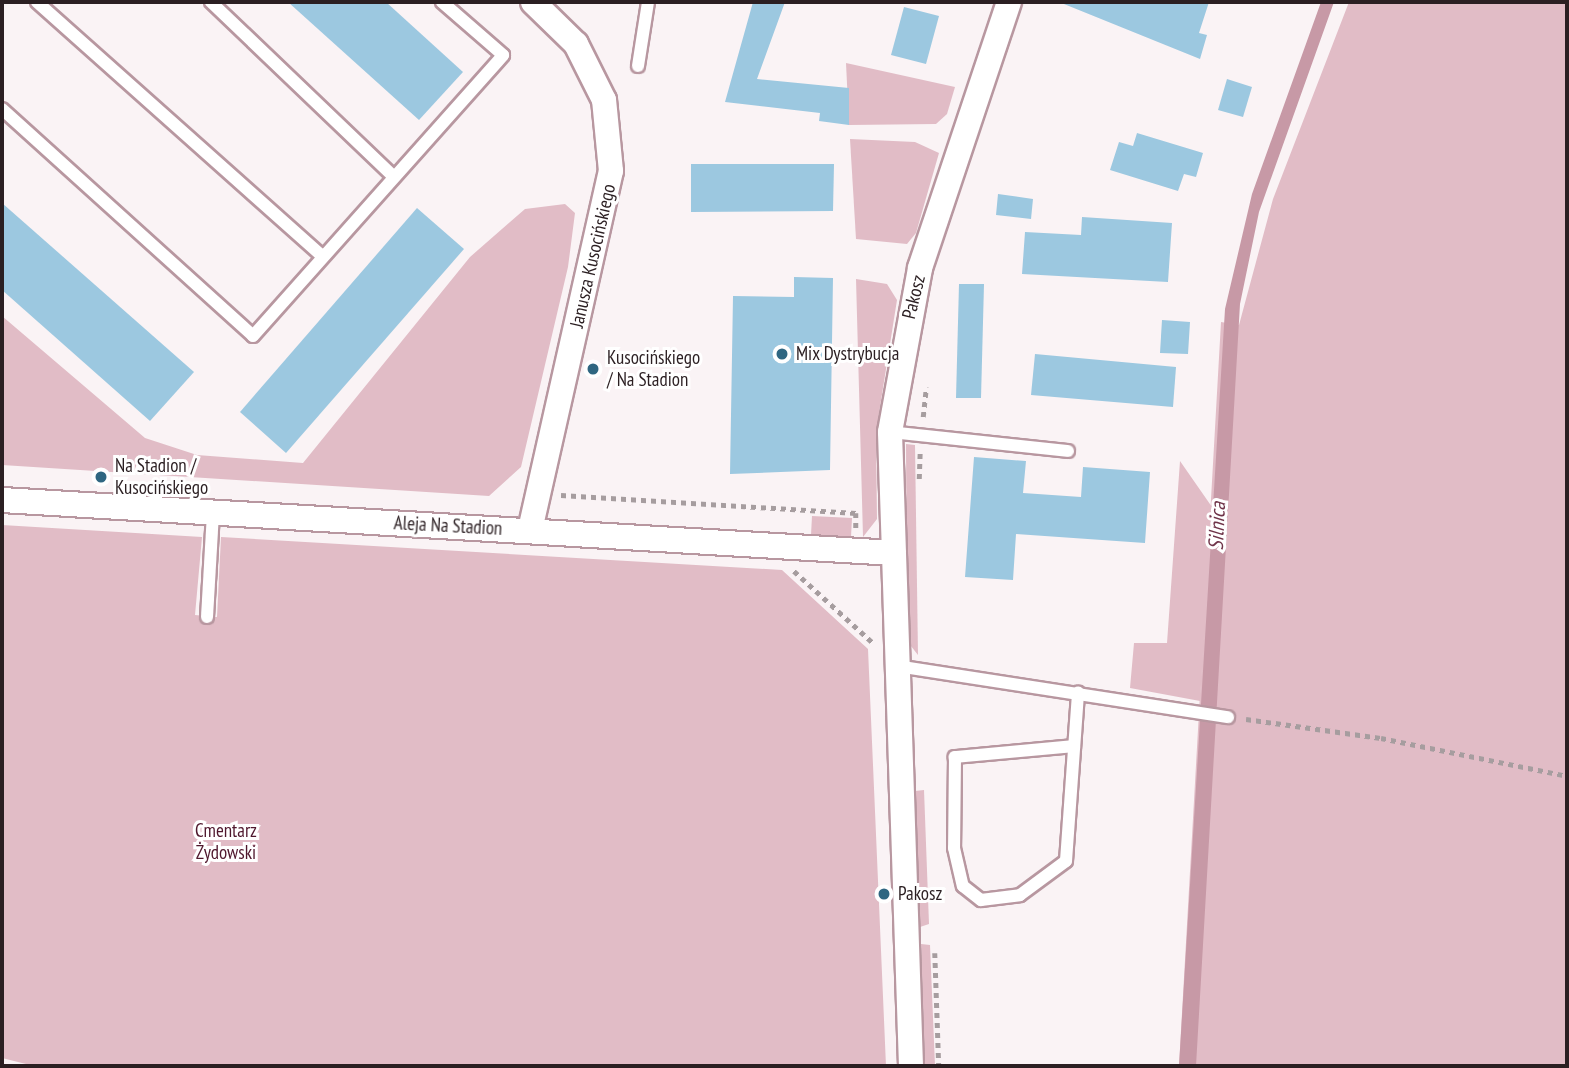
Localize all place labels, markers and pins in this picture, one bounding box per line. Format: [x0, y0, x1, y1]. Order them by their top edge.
place label: Mix Dystrybucja [796, 343, 900, 365]
marker: Mix Dystrybucja [774, 346, 790, 362]
place label: Kusocińskiego / Na Stadion [607, 347, 700, 391]
marker: Kusocińskiego / Na Stadion [585, 361, 601, 377]
place label: Na Stadion / Kusocińskiego [115, 455, 208, 499]
marker: Na Stadion / Kusocińskiego [93, 469, 109, 485]
place label: Pakosz [898, 883, 942, 905]
marker: Pakosz [876, 886, 892, 902]

